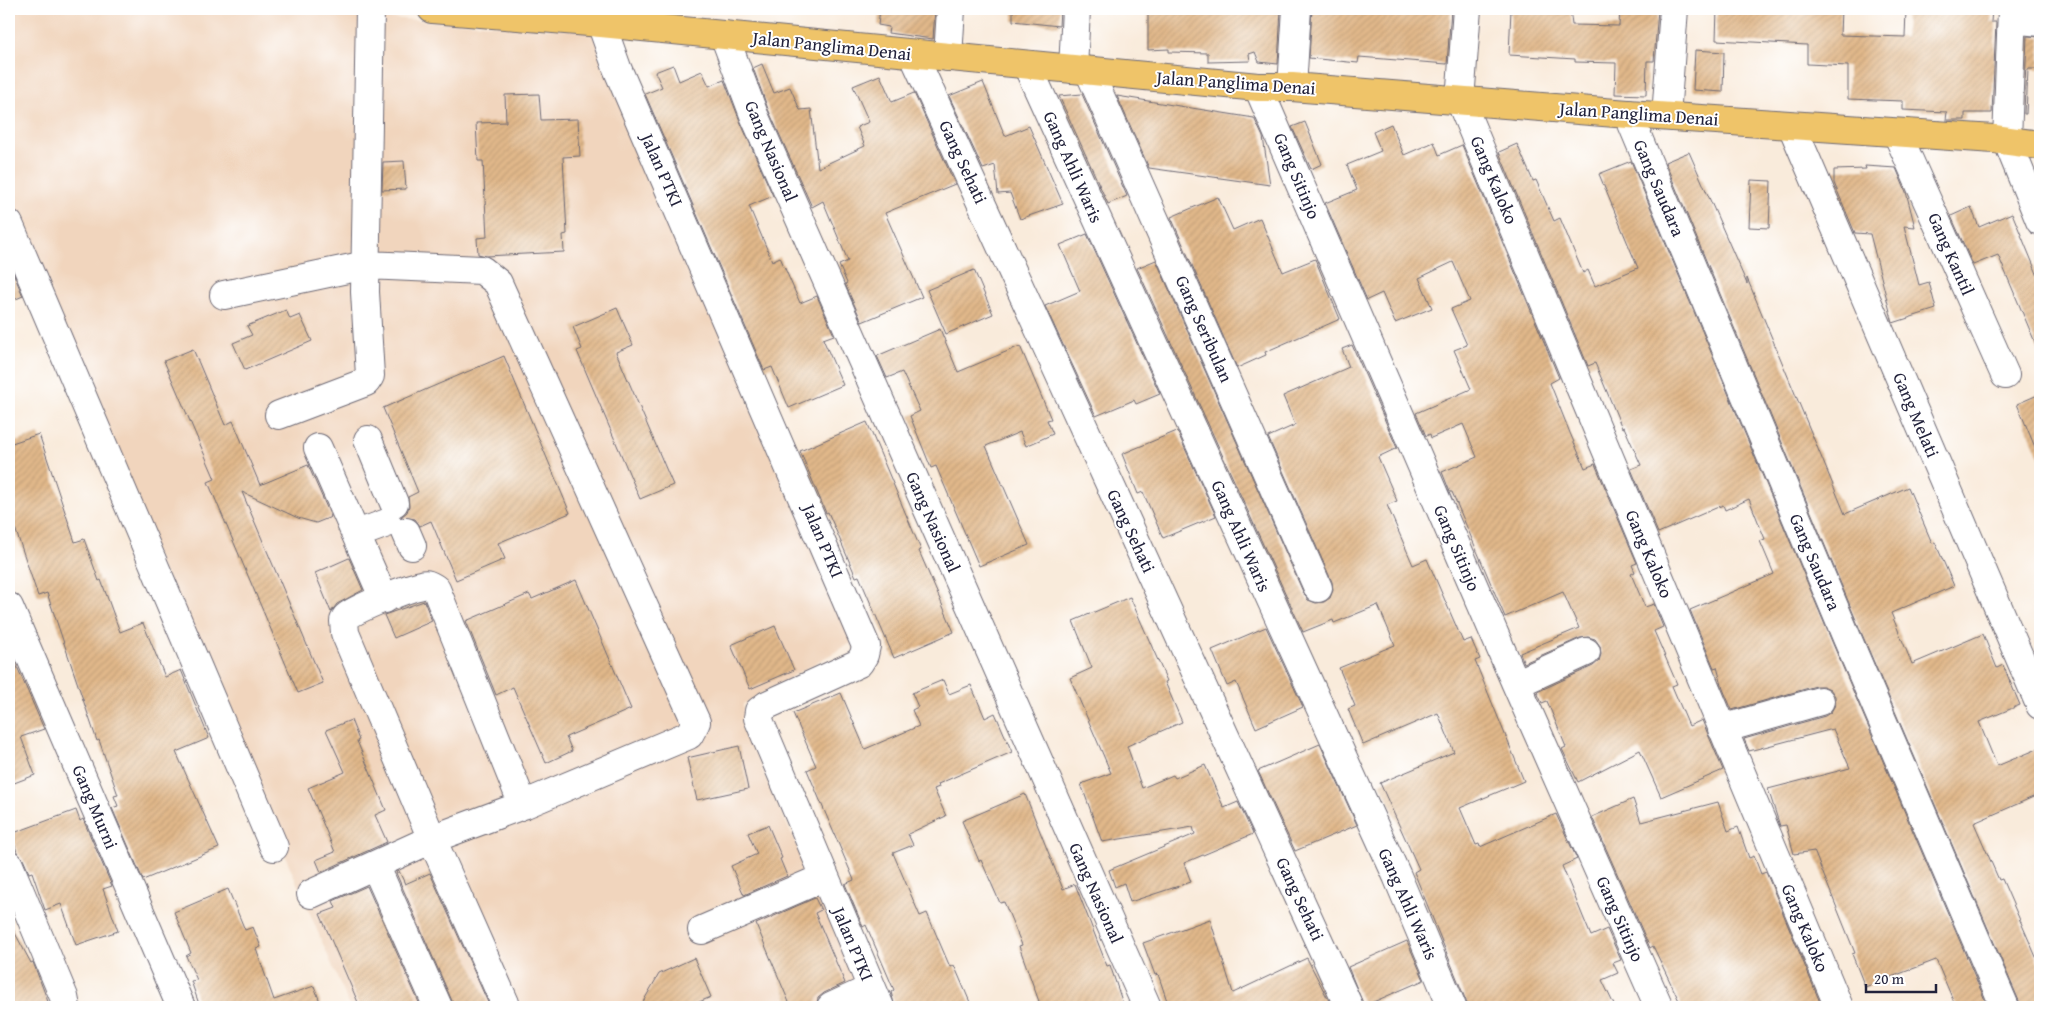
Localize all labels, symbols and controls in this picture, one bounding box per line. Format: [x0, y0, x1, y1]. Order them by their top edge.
street label: Jalan Panglima Denai [749, 24, 913, 67]
street label: Jalan Panglima Denai [1154, 63, 1316, 102]
street label: Jalan Panglima Denai [1557, 94, 1719, 133]
street label: Gang Nasional [738, 96, 805, 206]
street label: Gang Ahli Waris [1037, 107, 1110, 227]
street label: Gang Sehati [932, 116, 995, 208]
street label: Jalan PTKI [633, 127, 691, 211]
street label: Gang Sitinjo [1267, 128, 1328, 223]
street label: Gang Kaloko [1464, 131, 1525, 228]
street label: Gang Saudara [1627, 135, 1692, 241]
street label: Gang Kantil [1921, 208, 1982, 299]
street label: Gang Seribulan [1169, 271, 1240, 387]
street label: Gang Melati [1886, 368, 1947, 462]
street label: Gang Nasional [899, 467, 968, 576]
street label: Gang Ahli Waris [1205, 476, 1278, 596]
street label: Gang Sehati [1100, 485, 1163, 577]
street label: Jalan PTKI [795, 498, 851, 582]
street label: Gang Sitinjo [1427, 500, 1488, 595]
street label: Gang Kaloko [1619, 505, 1680, 602]
street label: Gang Saudara [1783, 509, 1848, 615]
street label: Gang Murni [66, 760, 125, 853]
street label: Gang Nasional [1062, 838, 1131, 947]
street label: Gang Ahli Waris [1372, 844, 1445, 964]
street label: Gang Sehati [1269, 853, 1332, 945]
street label: Gang Sitinjo [1590, 871, 1651, 966]
street label: Gang Kaloko [1775, 879, 1836, 976]
street label: Jalan PTKI [825, 901, 881, 985]
scale bar [1866, 961, 1936, 993]
text: 20 m [1874, 968, 1905, 989]

